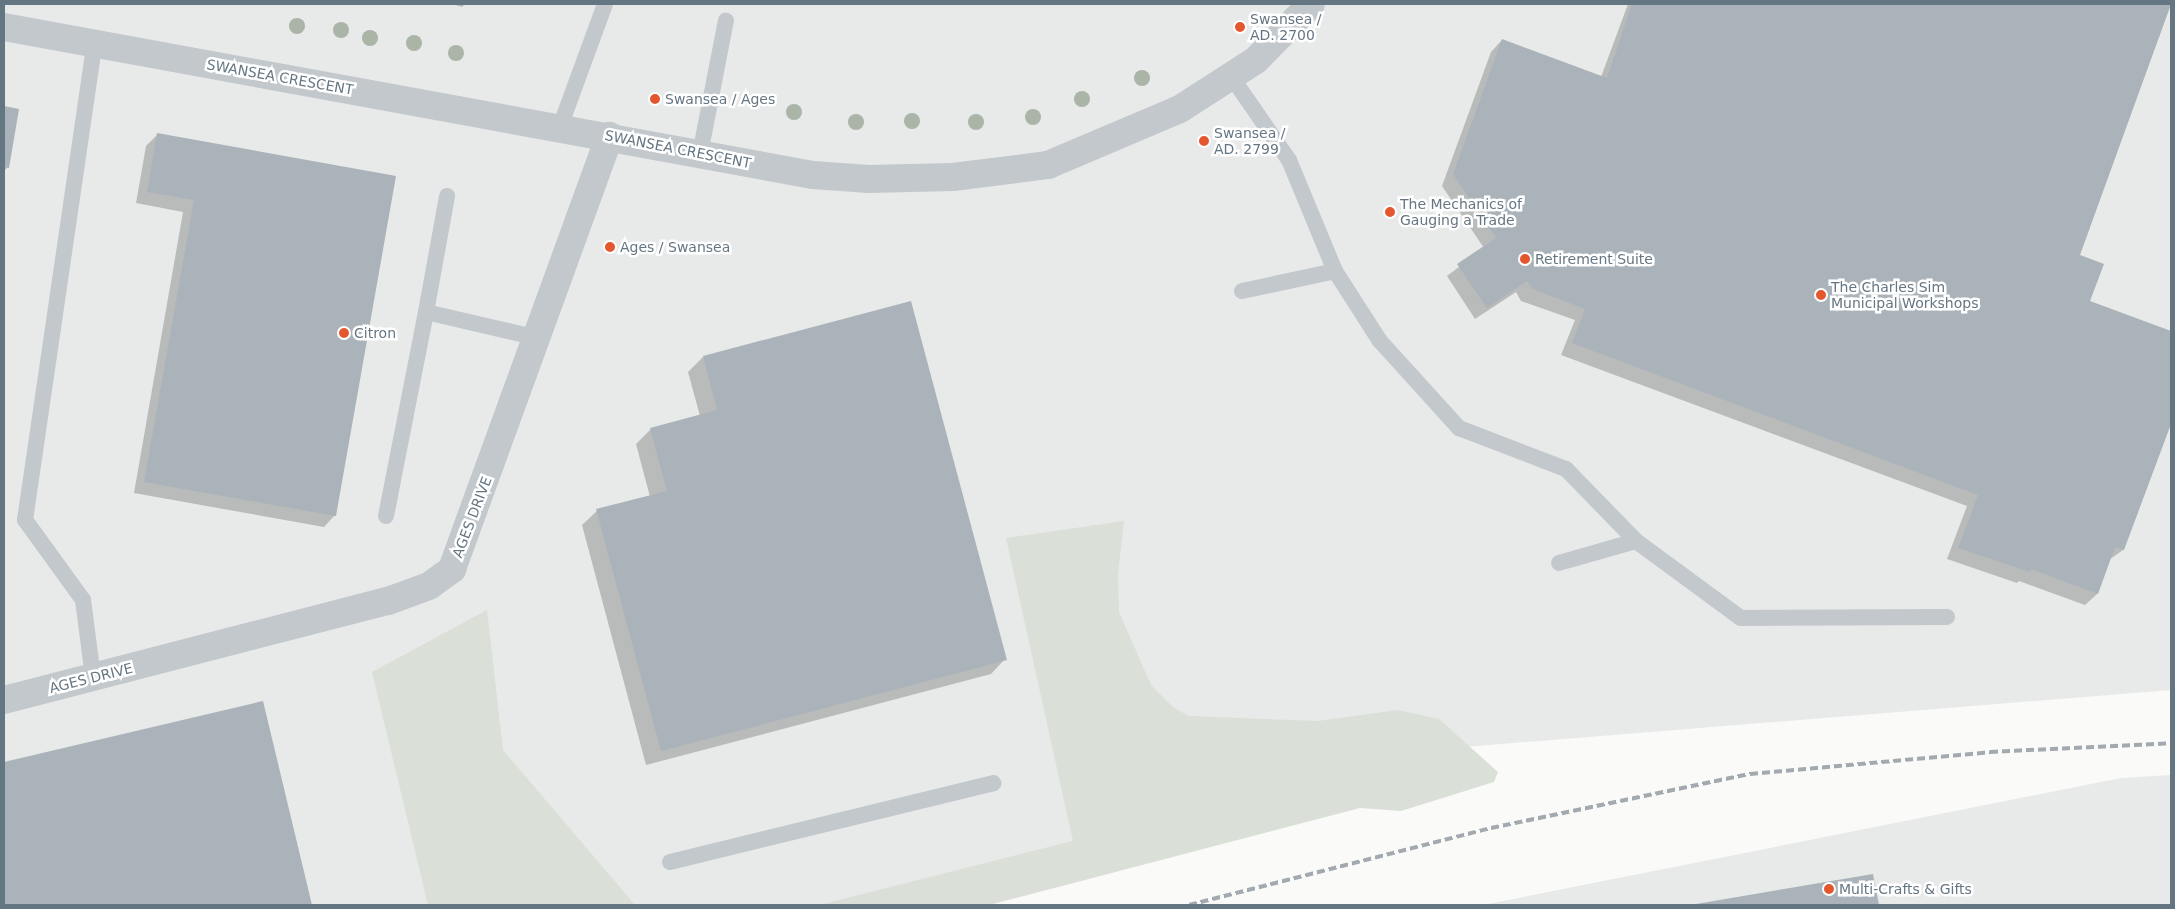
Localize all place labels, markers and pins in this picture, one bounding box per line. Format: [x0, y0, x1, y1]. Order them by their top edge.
place label: Swansea / AD. 2700 [1250, 11, 1321, 44]
marker: Swansea / AD. 2700 [1234, 21, 1246, 33]
place label: Swansea / Ages [665, 91, 775, 107]
marker: Swansea / Ages [649, 93, 661, 105]
place label: Swansea / AD. 2799 [1214, 125, 1285, 158]
marker: Swansea / AD. 2799 [1198, 135, 1210, 147]
place label: The Mechanics of Gauging a Trade [1400, 196, 1522, 228]
marker: The Mechanics of Gauging a Trade [1384, 206, 1396, 218]
place label: Ages / Swansea [620, 239, 730, 255]
marker: Ages / Swansea [604, 241, 616, 253]
place label: Retirement Suite [1535, 251, 1653, 267]
marker: Retirement Suite [1519, 253, 1531, 265]
place label: The Charles Sim Municipal Workshops [1831, 279, 1978, 312]
marker: The Charles Sim Municipal Workshops [1815, 289, 1827, 301]
place label: Citron [354, 325, 396, 341]
marker: Citron [338, 327, 350, 339]
place label: Multi-Crafts & Gifts [1839, 881, 1972, 897]
marker: Multi-Crafts & Gifts [1823, 883, 1835, 895]

